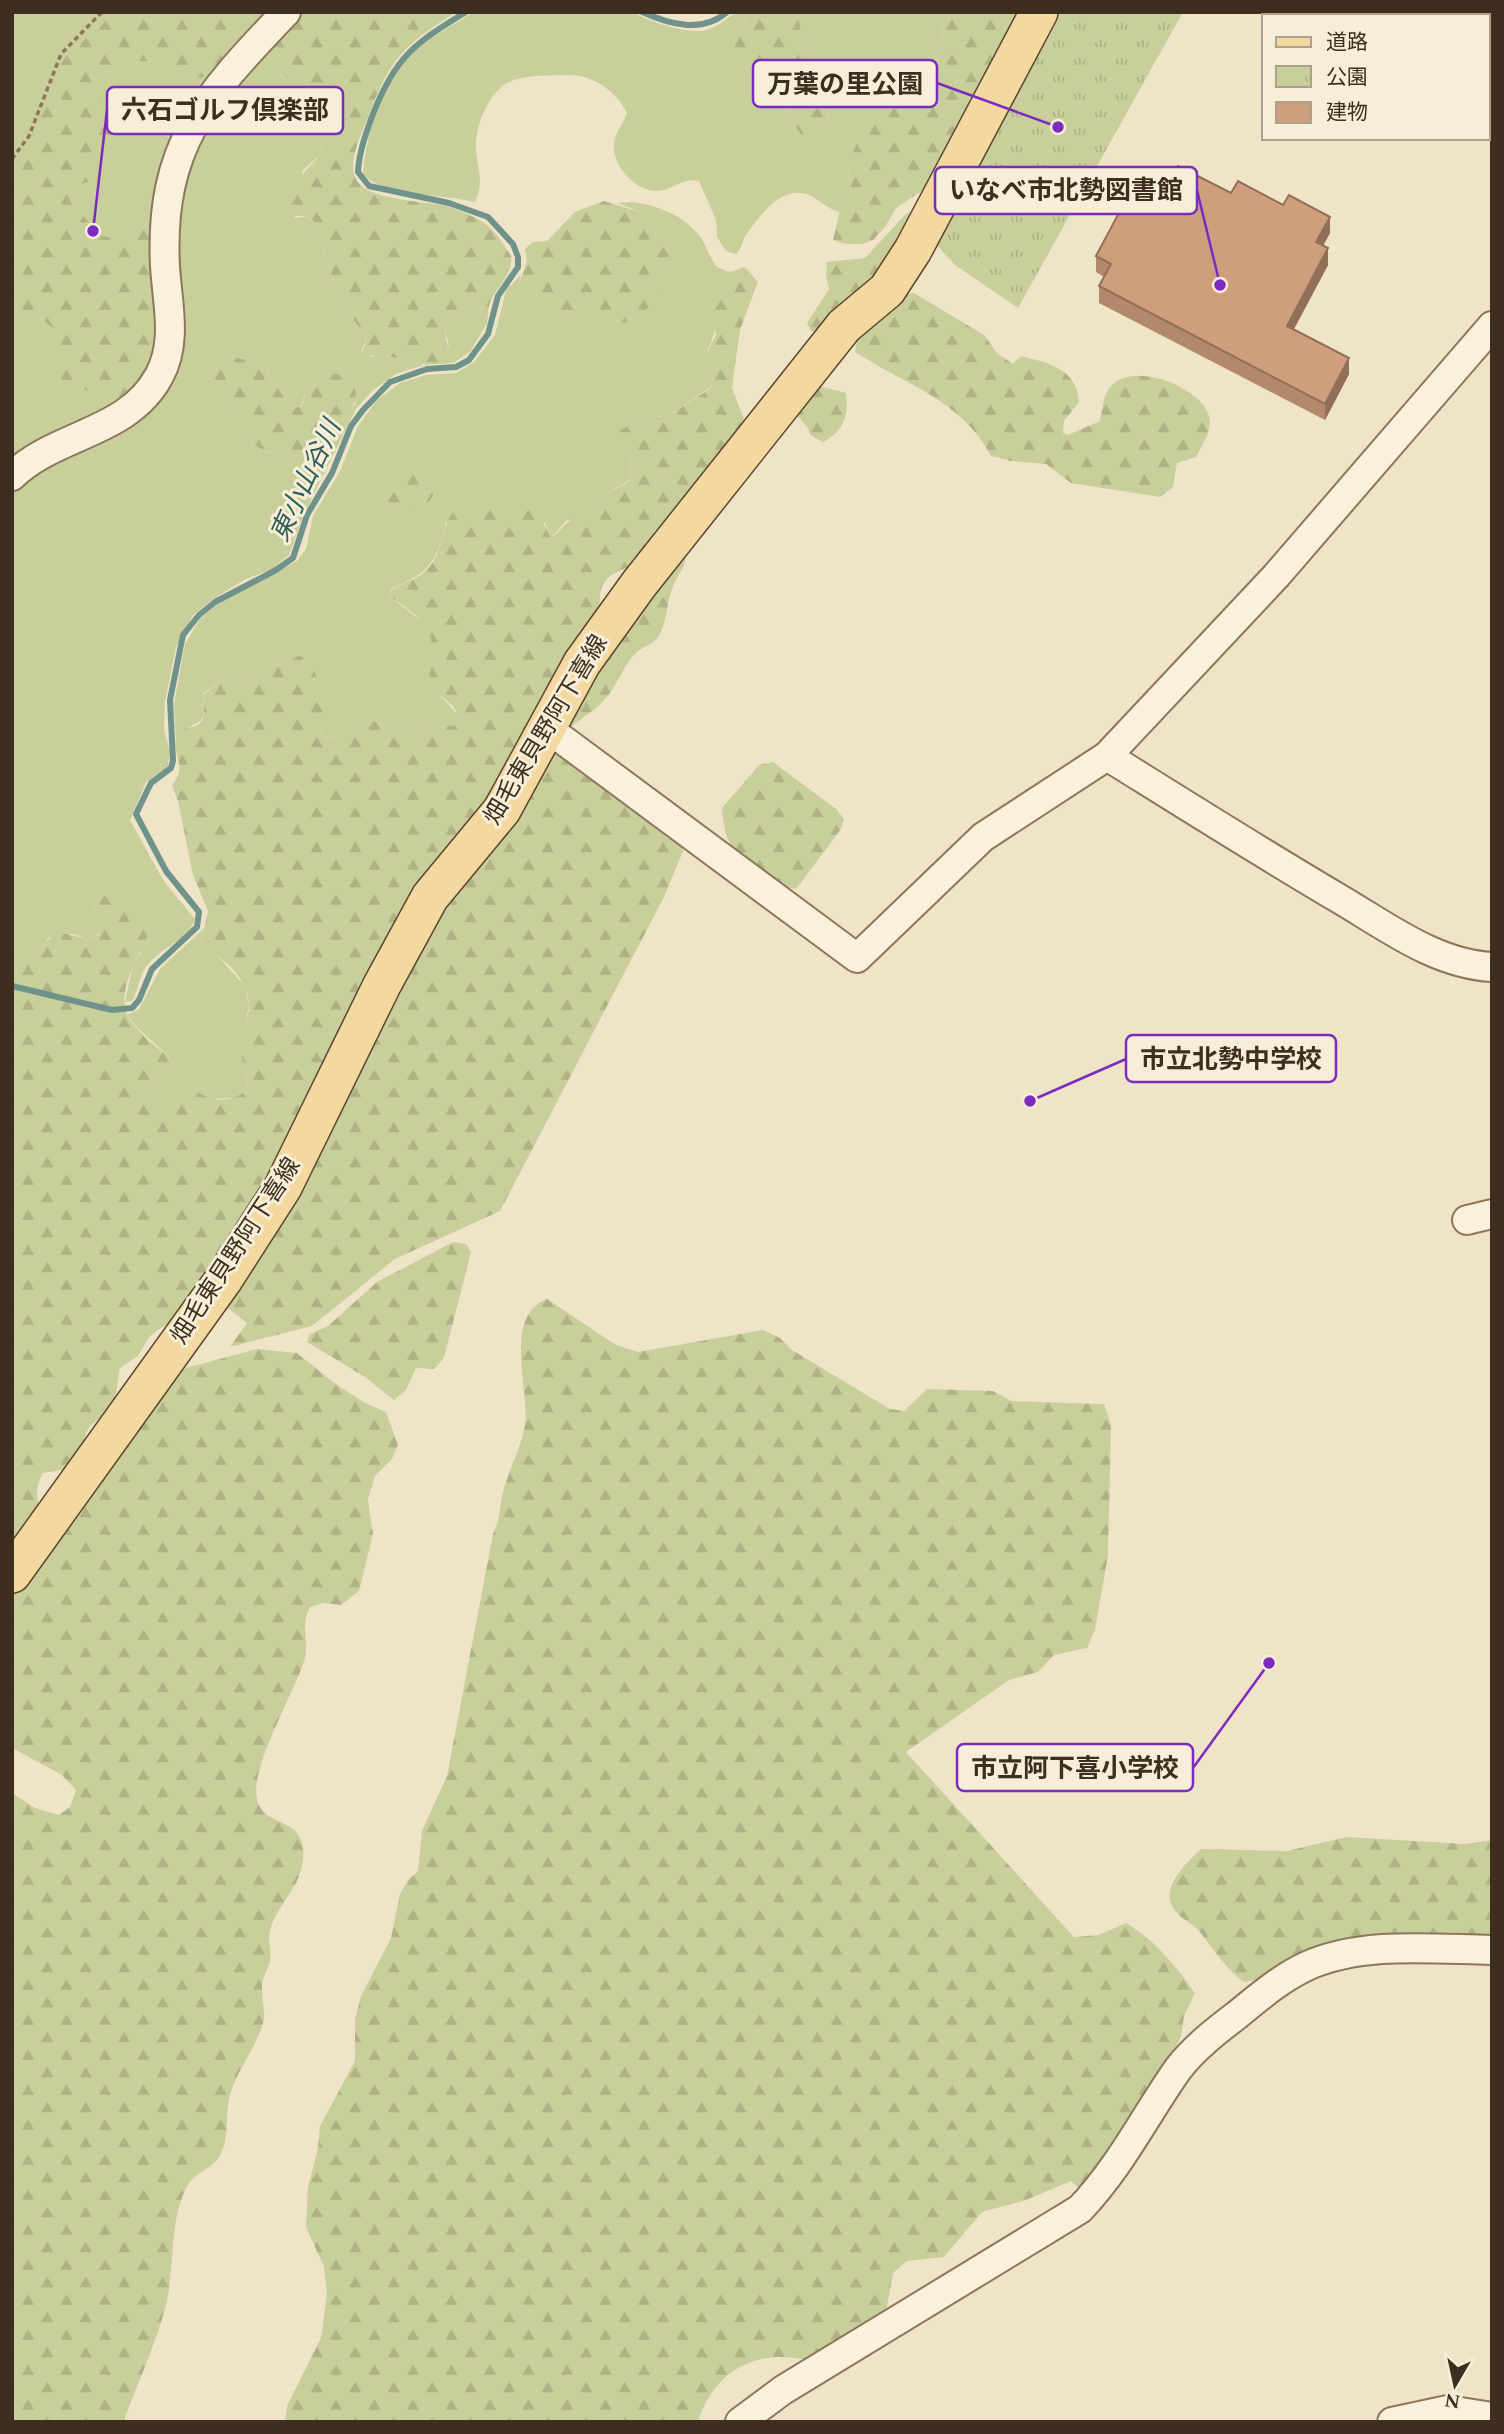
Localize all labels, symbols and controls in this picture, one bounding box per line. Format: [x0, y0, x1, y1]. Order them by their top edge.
legend [1262, 14, 1490, 140]
text: 道路 [1326, 27, 1368, 59]
callout: 万葉の里公園 [753, 60, 937, 107]
text: 公園 [1326, 62, 1368, 94]
text: 万葉の里公園 [767, 65, 923, 105]
callout: 六石ゴルフ倶楽部 [107, 87, 343, 134]
text: 六石ゴルフ倶楽部 [121, 91, 329, 131]
text: 建物 [1326, 97, 1368, 129]
callout: いなべ市北勢図書館 [935, 167, 1197, 214]
text: いなべ市北勢図書館 [949, 171, 1183, 211]
water label: 東小山谷川 [260, 411, 353, 548]
street label: 畑毛東貝野阿下喜線 [475, 628, 617, 832]
callout: 市立北勢中学校 [1126, 1035, 1336, 1082]
text: 市立北勢中学校 [1140, 1040, 1322, 1080]
street label: 畑毛東貝野阿下喜線 [162, 1151, 310, 1351]
callout: 市立阿下喜小学校 [957, 1744, 1193, 1791]
text: 市立阿下喜小学校 [971, 1749, 1179, 1789]
north arrow [1420, 2350, 1490, 2420]
text: N [1443, 2385, 1463, 2416]

